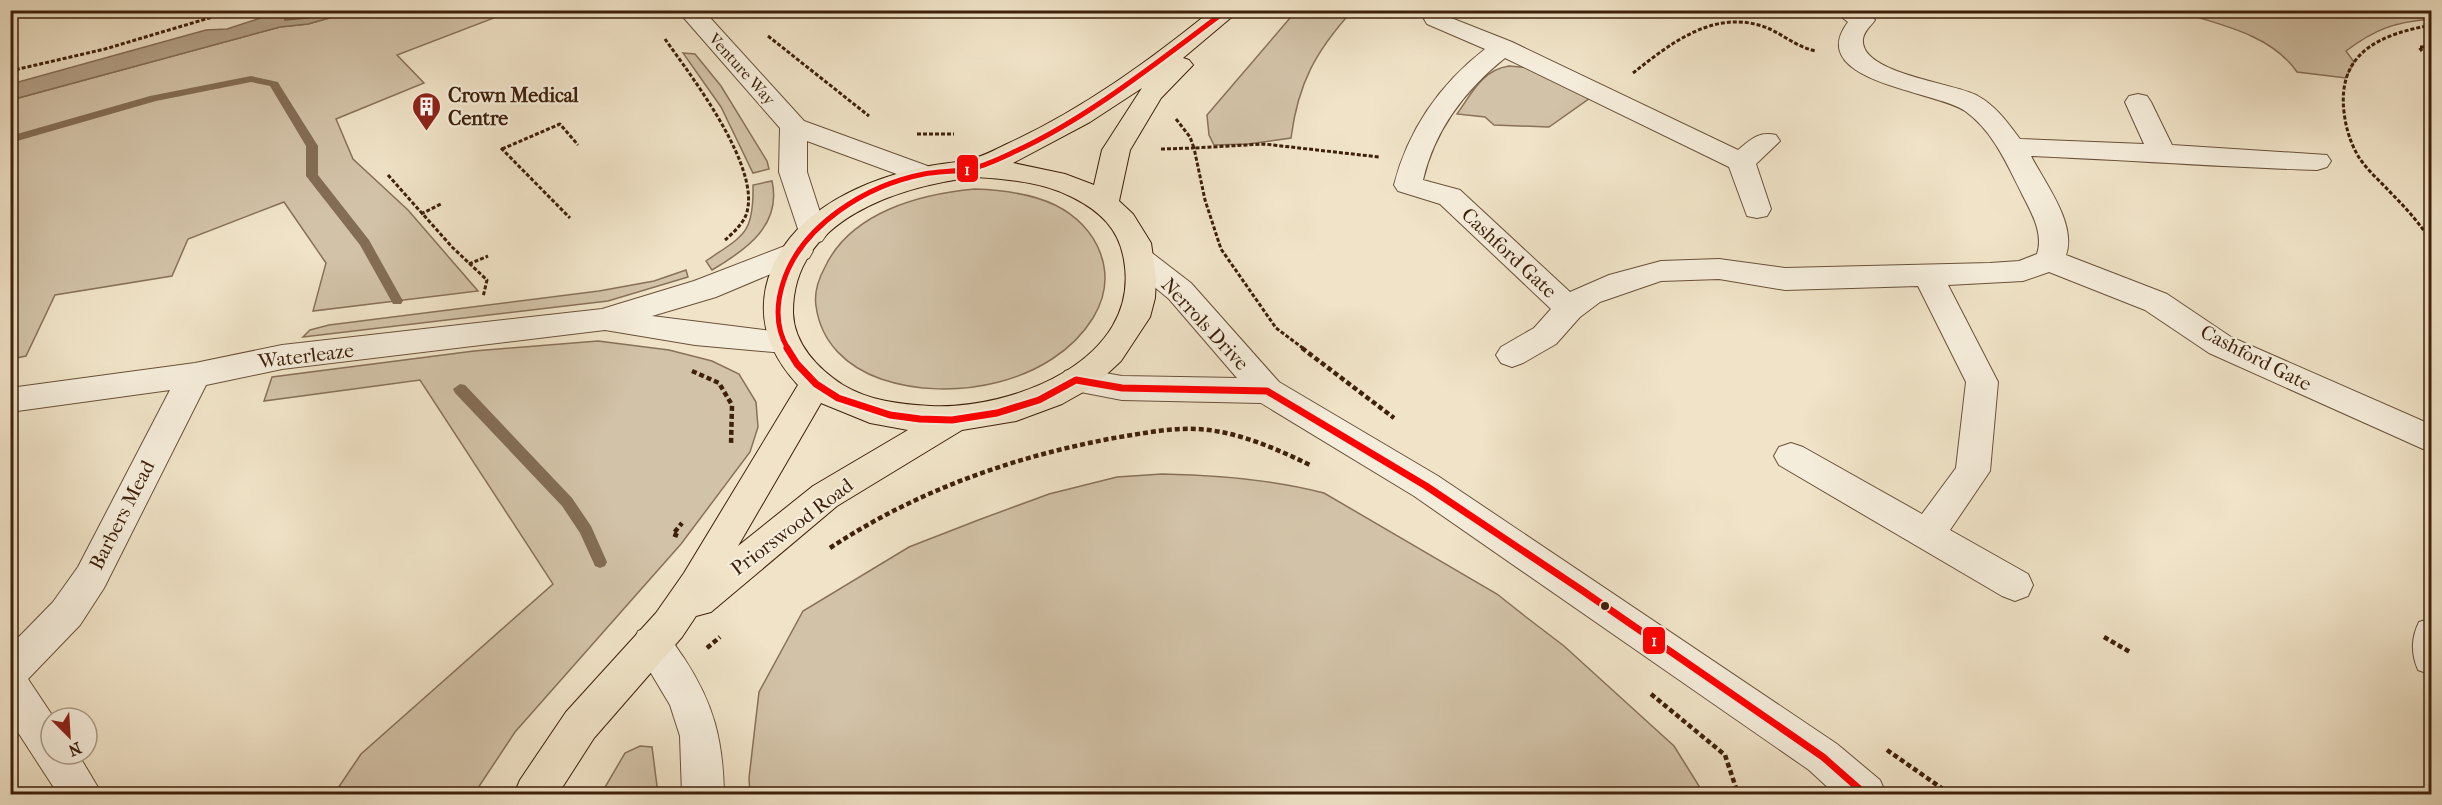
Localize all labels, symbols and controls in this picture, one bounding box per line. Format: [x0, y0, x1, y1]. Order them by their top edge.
street label: Venture Way [704, 29, 779, 109]
place label: Crown Medical Centre [448, 84, 579, 130]
building icon: Crown Medical Centre [411, 90, 443, 132]
line badge: 1 [956, 154, 979, 183]
text: 1 [964, 160, 970, 179]
street label: Cashford Gate [1457, 203, 1561, 303]
street label: Nerrols Drive [1156, 273, 1254, 375]
street label: Cashford Gate [2197, 320, 2315, 396]
street label: Waterleaze [256, 339, 355, 373]
street label: Barbers Mead [85, 456, 160, 573]
street label: Priorswood Road [727, 473, 858, 580]
unlabelled marker [1599, 600, 1611, 612]
line badge: 1 [1642, 626, 1666, 655]
text: 1 [1651, 631, 1657, 650]
north arrow [39, 706, 99, 766]
text: N [65, 738, 84, 761]

